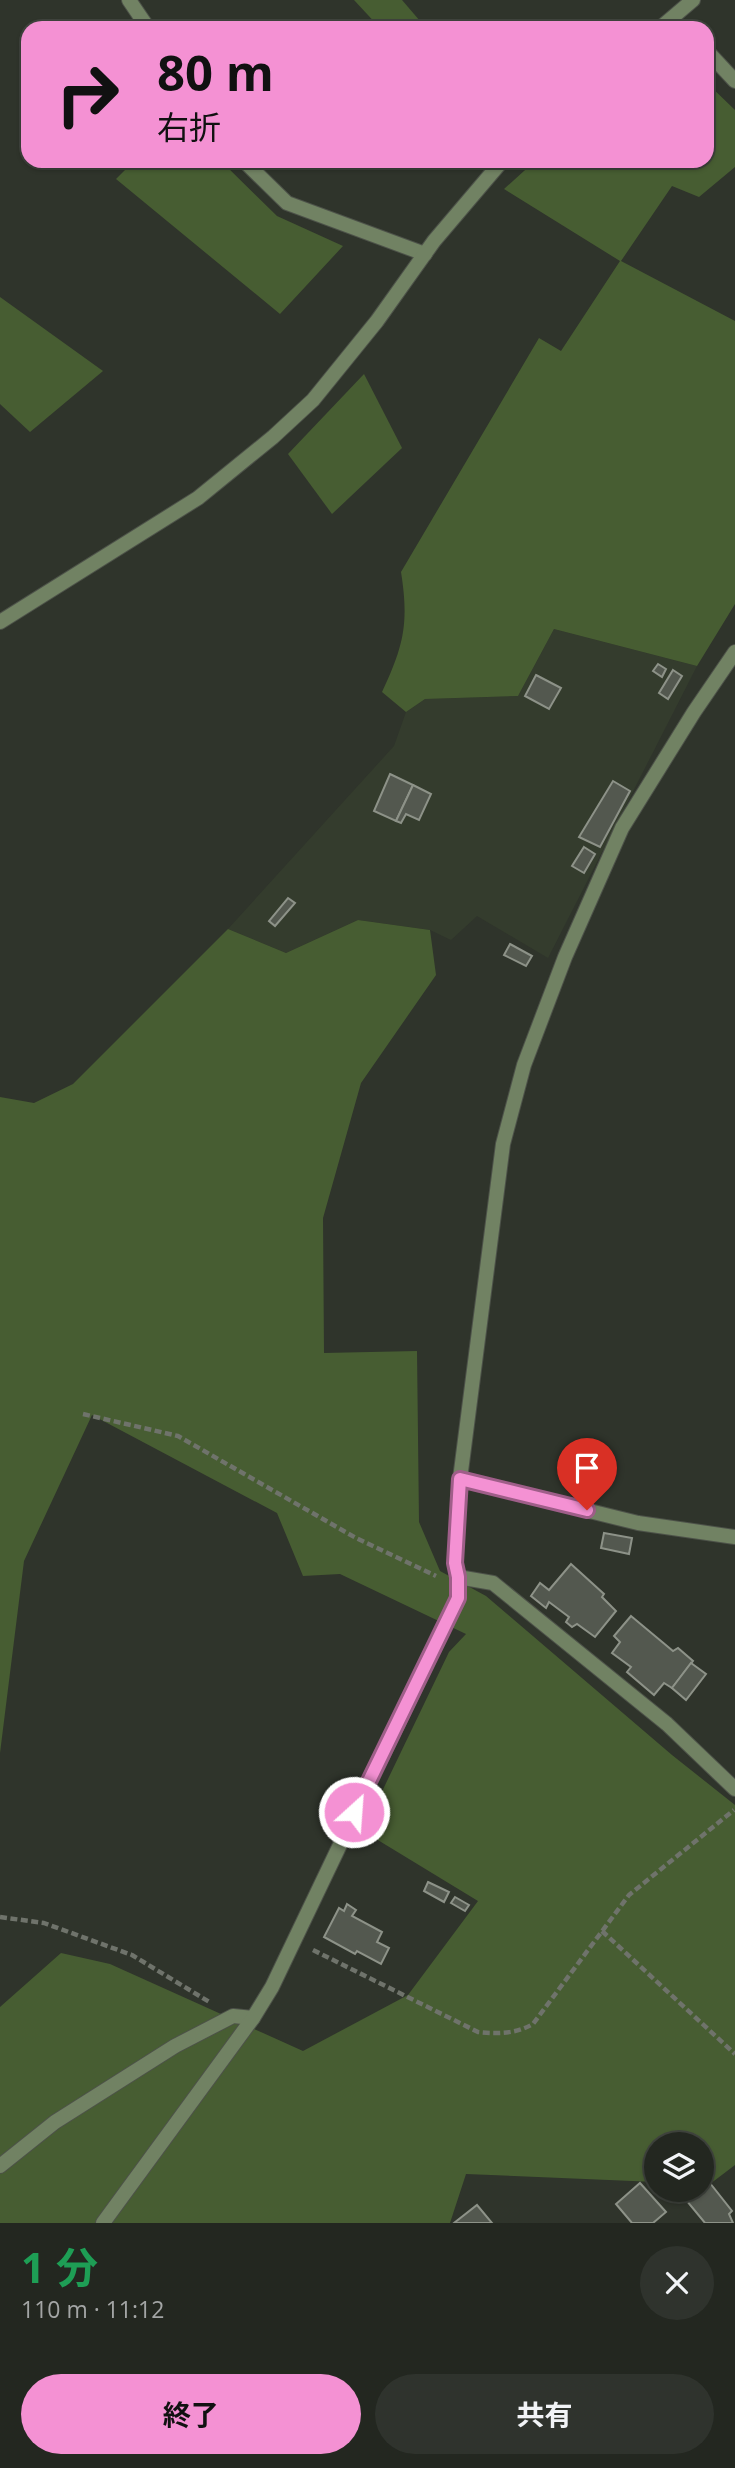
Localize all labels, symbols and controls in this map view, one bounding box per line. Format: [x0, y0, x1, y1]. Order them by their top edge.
text: 80 m [157, 39, 274, 105]
icon: right [42, 49, 133, 140]
text: 右折 [157, 105, 221, 148]
pin [557, 1438, 617, 1510]
icon: arrive [568, 1449, 606, 1487]
position arrow [317, 1775, 391, 1849]
map controls [644, 2132, 714, 2202]
button: layers [644, 2132, 714, 2202]
text: 1 分 [21, 2238, 98, 2295]
button: close [640, 2246, 714, 2320]
text: 110 m · 11:12 [21, 2293, 164, 2325]
button: 終了 [21, 2374, 361, 2454]
button: 共有 [375, 2374, 714, 2454]

